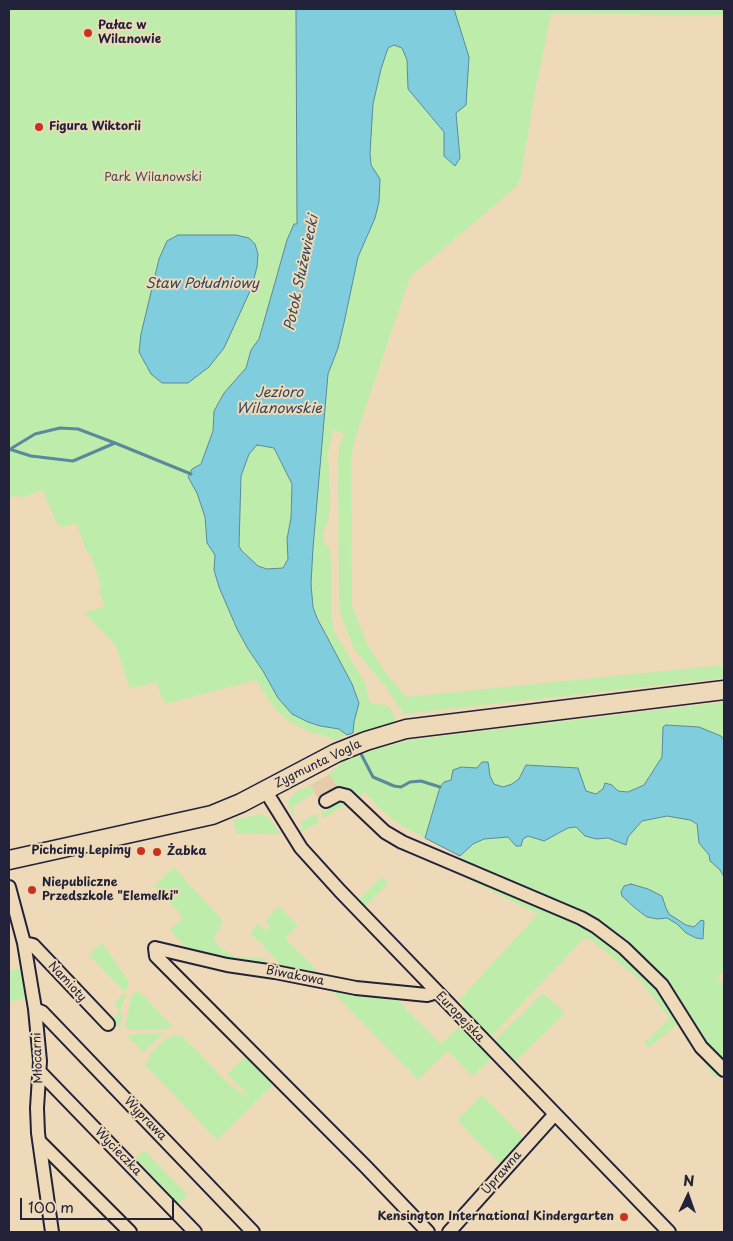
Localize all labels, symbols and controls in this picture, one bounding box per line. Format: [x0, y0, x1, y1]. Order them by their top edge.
place label: Pałac w Wilanowie [98, 19, 161, 47]
marker: Pałac w Wilanowie [82, 27, 94, 39]
place label: Figura Wiktorii [49, 120, 141, 134]
marker: Figura Wiktorii [33, 121, 45, 133]
park label: Park Wilanowski [104, 171, 202, 185]
water label: Potok Służewiecki [282, 214, 322, 332]
water label: Staw Południowy [145, 276, 259, 292]
water label: Jezioro Wilanowskie [236, 385, 322, 418]
street label: Zygmunta Vogla [272, 737, 364, 791]
place label: Pichcimy Lepimy [31, 844, 131, 858]
marker: Pichcimy Lepimy [135, 845, 147, 857]
place label: Żabka [167, 845, 207, 859]
marker: Żabka [151, 846, 163, 858]
place label: Niepubliczne Przedszkole "Elemelki" [42, 876, 179, 904]
marker: Niepubliczne Przedszkole "Elemelki" [26, 884, 38, 896]
street label: Namioty [45, 959, 89, 1005]
street label: Biwakowa [265, 963, 325, 989]
street label: Europejska [433, 989, 487, 1045]
street label: Młocarni [30, 1032, 46, 1084]
street label: Wyprawa [121, 1094, 169, 1144]
street label: Wycieczka [92, 1125, 144, 1179]
street label: Uprawna [479, 1148, 525, 1198]
text: N [683, 1170, 695, 1191]
north arrow [663, 1171, 713, 1221]
scale bar [22, 1188, 176, 1220]
text: 100 m [28, 1195, 74, 1218]
place label: Kensington International Kindergarten [377, 1210, 614, 1224]
marker: Kensington International Kindergarten [618, 1211, 630, 1223]

